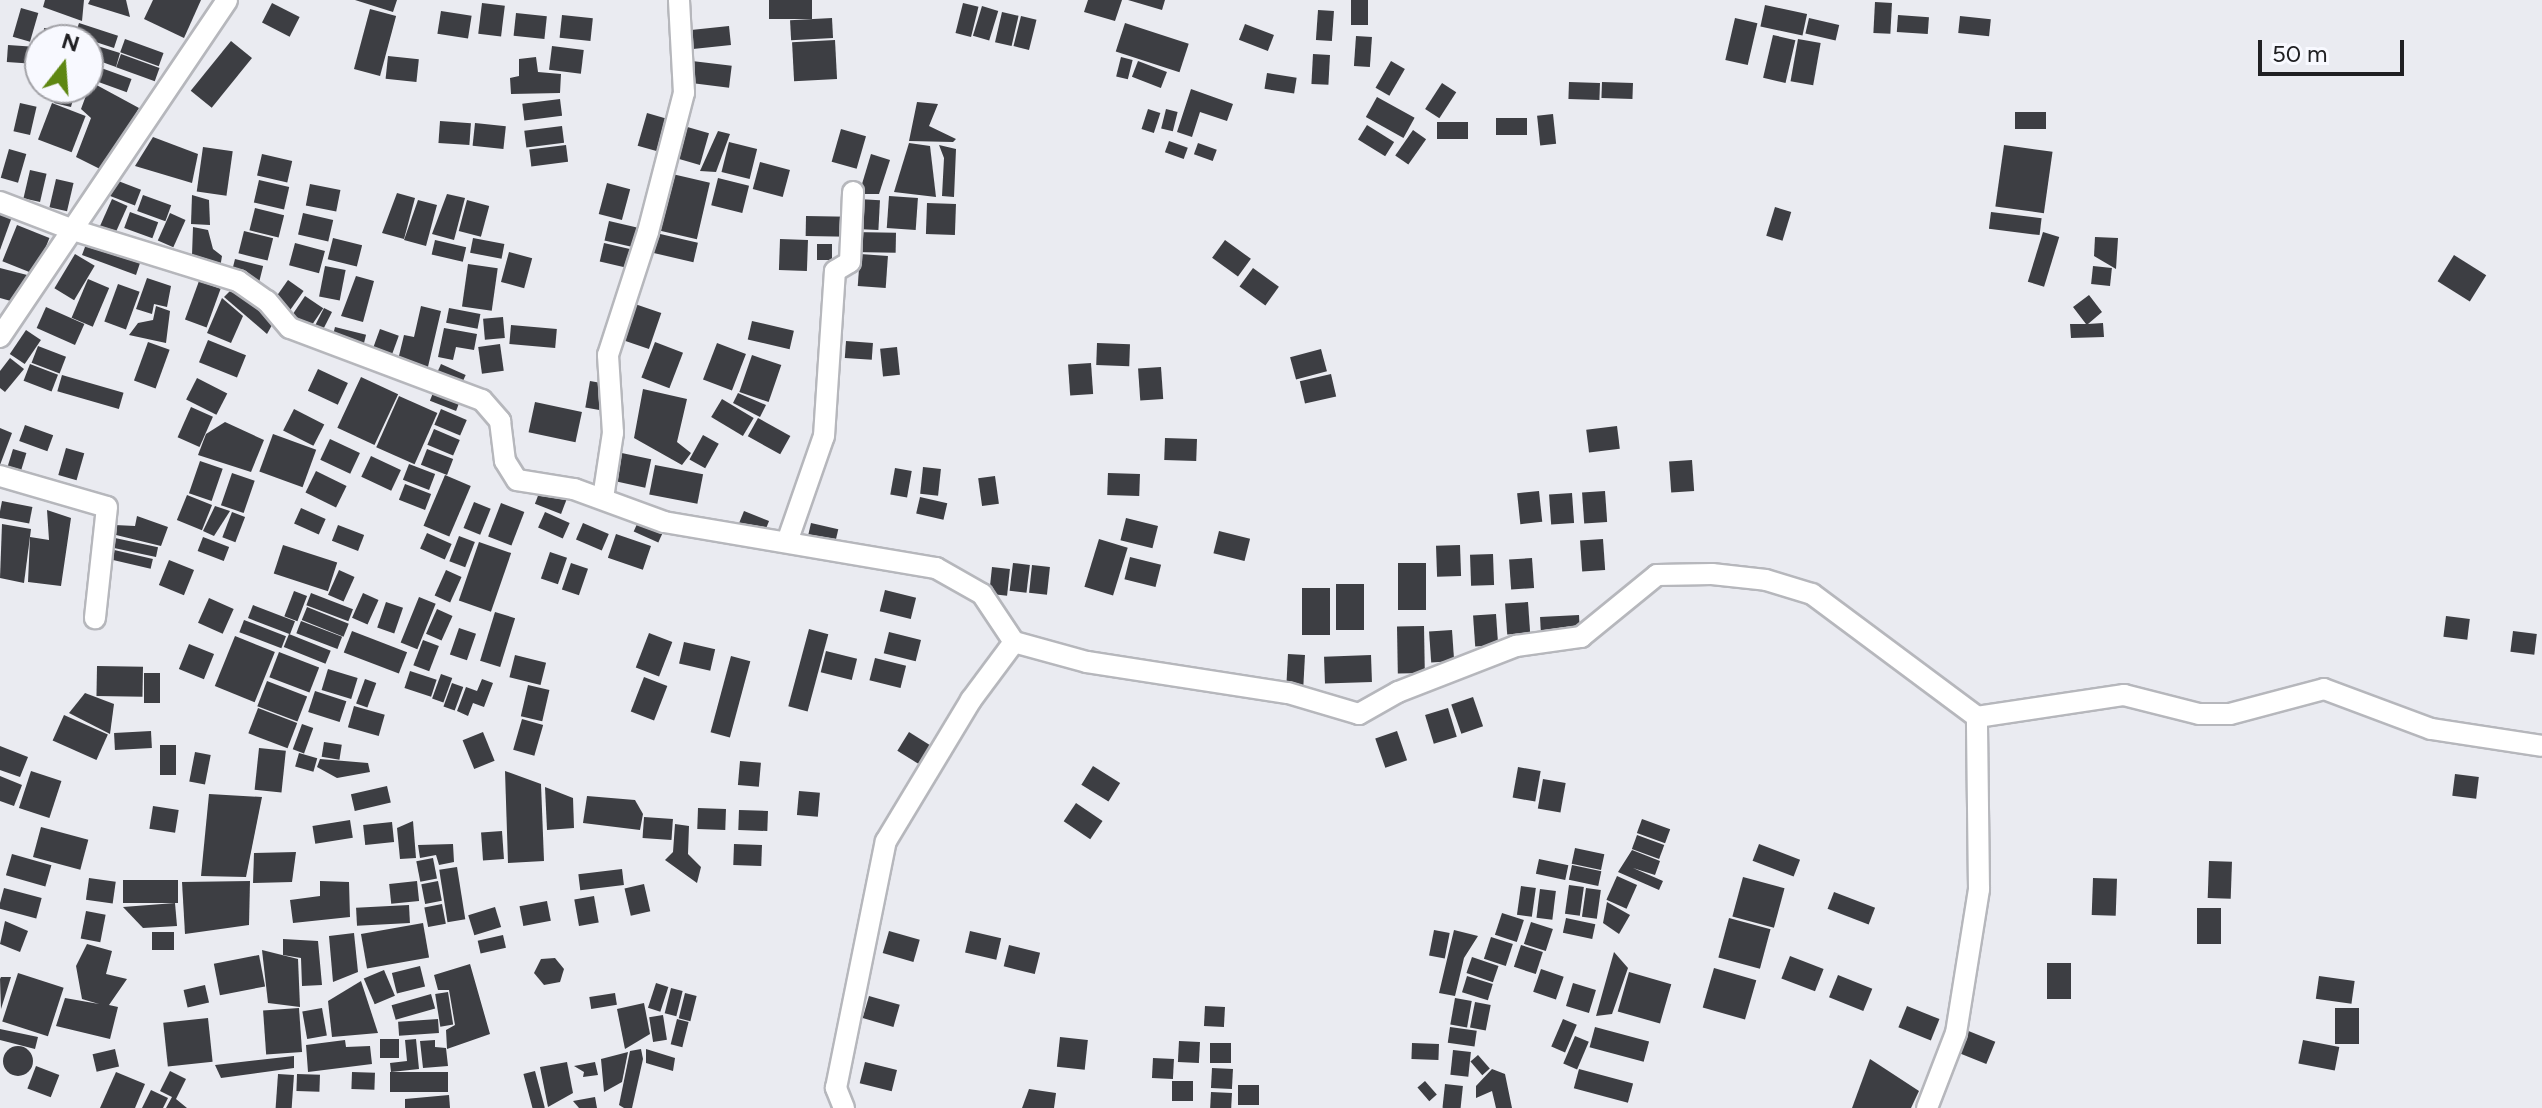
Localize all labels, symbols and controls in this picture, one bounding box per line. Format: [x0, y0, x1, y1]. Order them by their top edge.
north arrow [24, 24, 104, 104]
scale bar [2262, 24, 2408, 74]
text: N [58, 27, 83, 58]
text: 50 m [2272, 39, 2328, 68]

